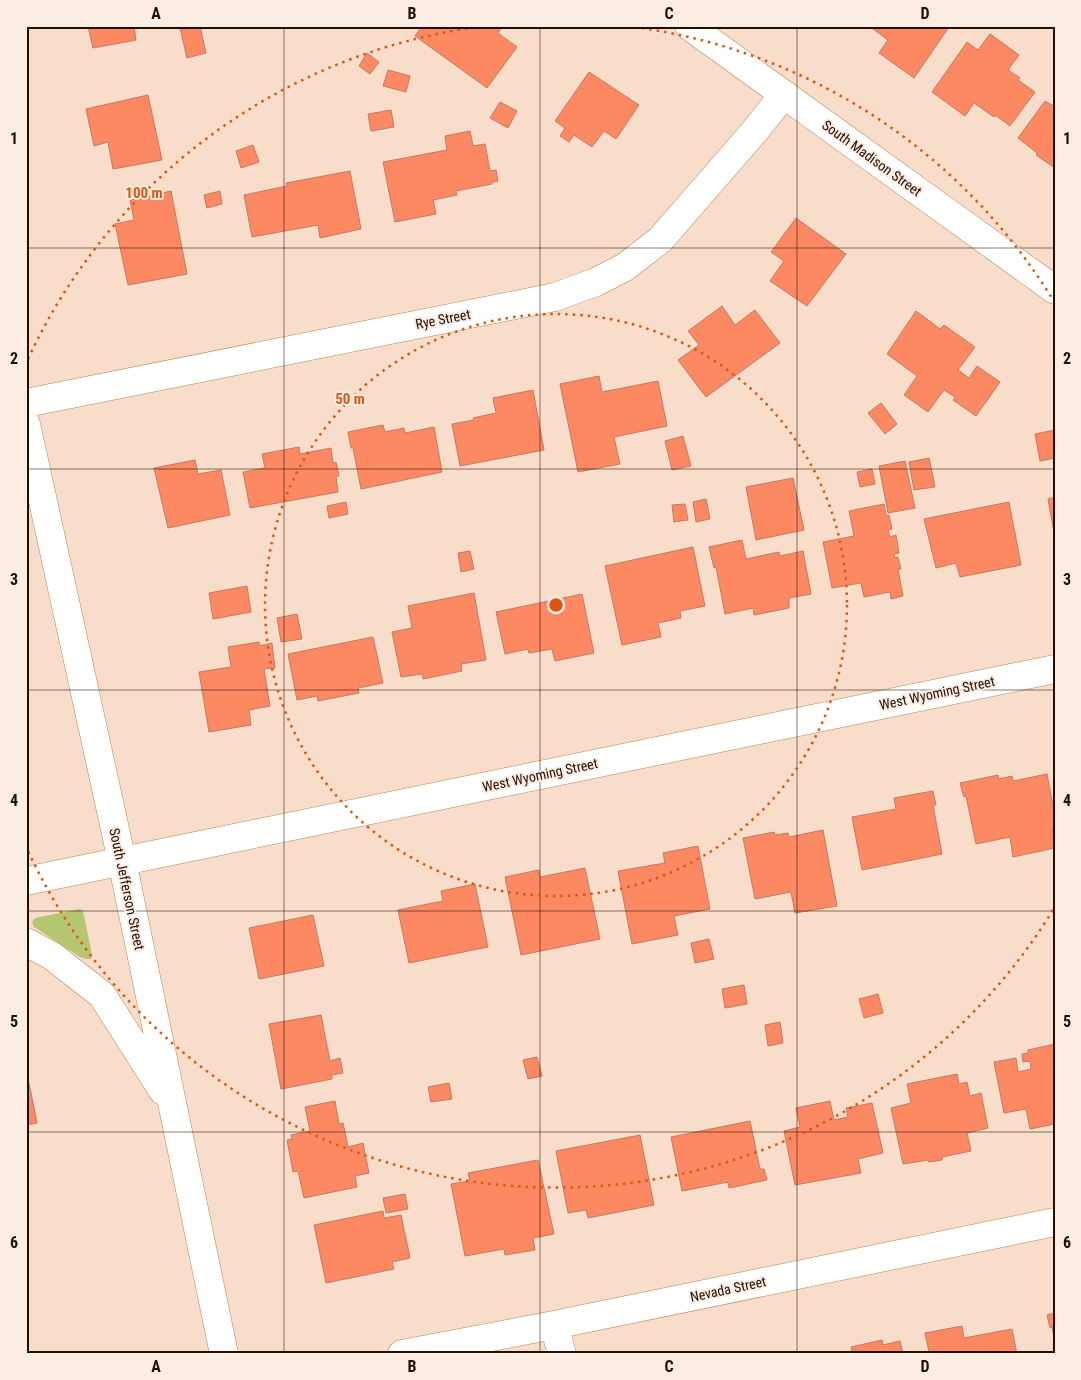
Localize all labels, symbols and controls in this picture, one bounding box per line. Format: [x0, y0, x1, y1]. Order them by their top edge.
text: A [151, 4, 161, 23]
text: B [408, 4, 417, 23]
text: C [664, 4, 674, 23]
text: D [920, 4, 930, 23]
street label: South Madison Street [819, 117, 925, 199]
text: 1 [10, 129, 18, 148]
text: 1 [1063, 129, 1071, 148]
text: 100 m [125, 184, 163, 202]
street label: Rye Street [414, 306, 472, 332]
text: 2 [10, 349, 18, 368]
text: 2 [1063, 349, 1071, 368]
text: 50 m [335, 390, 365, 408]
text: 3 [10, 570, 18, 589]
text: 3 [1063, 570, 1071, 589]
centre of rings [547, 596, 565, 614]
street label: West Wyoming Street [878, 673, 996, 713]
street label: West Wyoming Street [481, 755, 599, 795]
text: 4 [10, 791, 18, 810]
text: 4 [1063, 791, 1071, 810]
street label: South Jefferson Street [106, 827, 148, 951]
text: 5 [10, 1012, 18, 1031]
text: 5 [1063, 1012, 1071, 1031]
text: 6 [10, 1233, 18, 1252]
text: 6 [1063, 1233, 1071, 1252]
street label: Nevada Street [688, 1273, 768, 1305]
text: A [151, 1357, 161, 1376]
text: B [408, 1357, 417, 1376]
text: C [664, 1357, 674, 1376]
text: D [920, 1357, 930, 1376]

